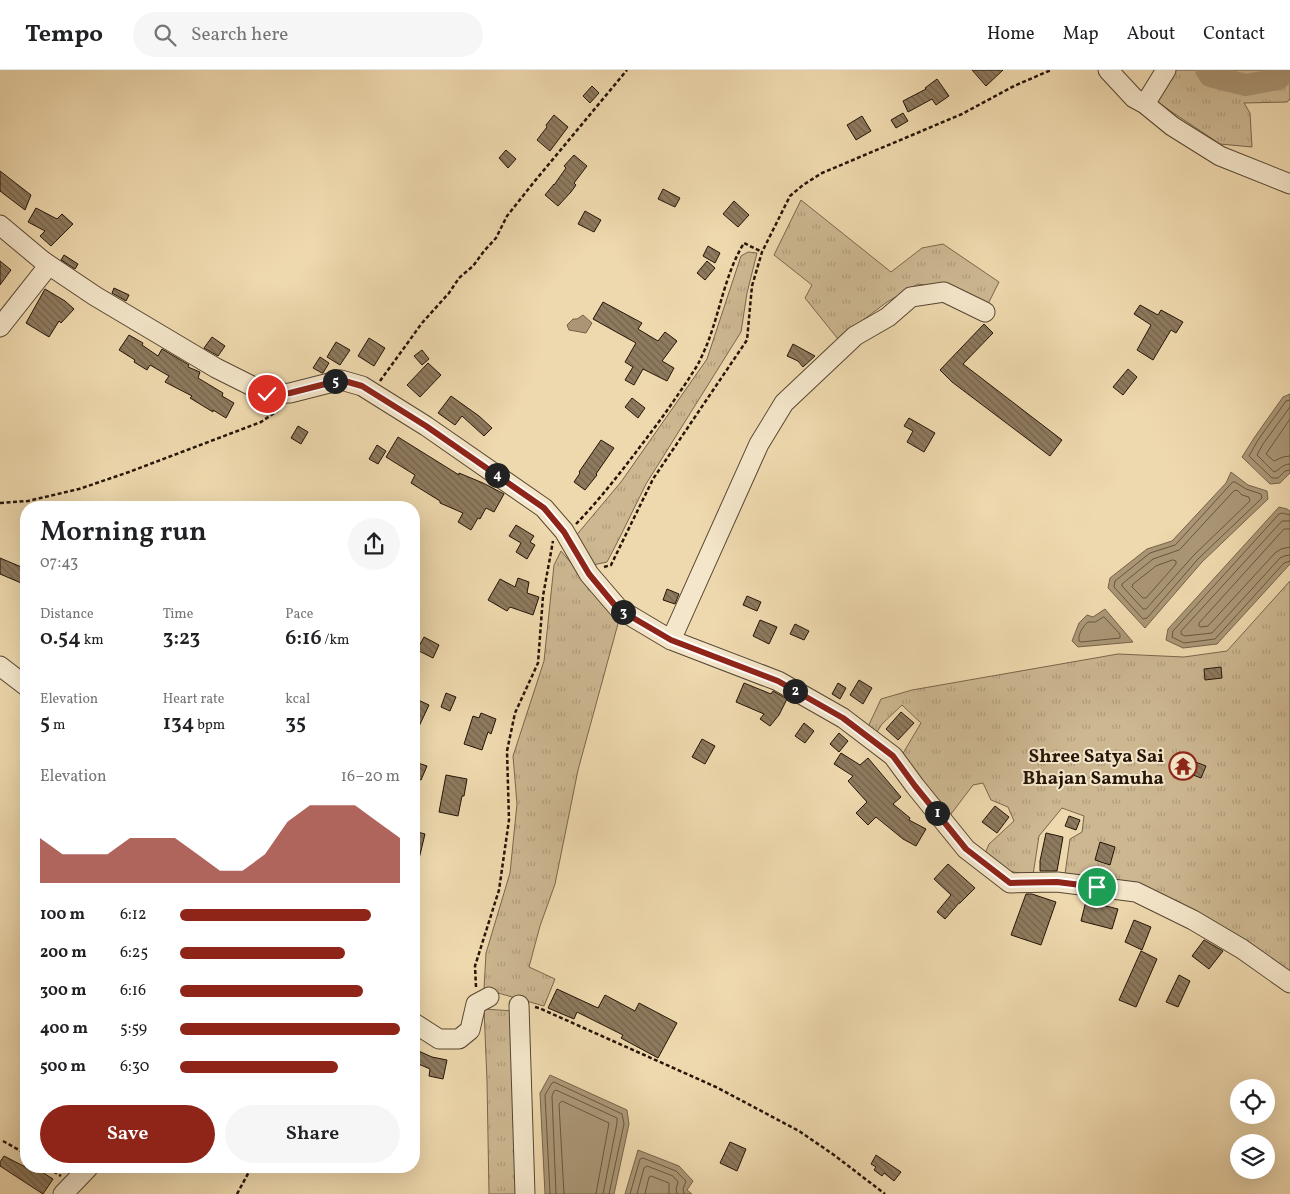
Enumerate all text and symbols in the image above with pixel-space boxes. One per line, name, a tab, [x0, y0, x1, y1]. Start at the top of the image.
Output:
search box	[133, 12, 483, 57]
text: Tempo	[25, 18, 103, 52]
icon: search	[151, 21, 179, 49]
text: Search here	[191, 22, 288, 48]
text: Home	[987, 22, 1035, 47]
text: Map	[1063, 22, 1099, 47]
text: About	[1127, 22, 1175, 47]
text: Contact	[1203, 22, 1265, 47]
pin: 5	[322, 368, 348, 394]
text: 5	[332, 372, 339, 391]
pin	[246, 373, 288, 415]
icon: check	[253, 380, 281, 408]
pin: 4	[484, 462, 510, 488]
text: 4	[493, 466, 502, 485]
text: Morning run	[40, 513, 207, 552]
button: share	[348, 518, 400, 570]
text: 07:43	[40, 552, 78, 574]
pin: 3	[610, 600, 636, 624]
text: 3	[620, 603, 627, 622]
text: Distance	[40, 605, 94, 624]
text: Time	[163, 605, 193, 624]
text: Pace	[285, 605, 313, 624]
text: 0.54	[40, 624, 81, 653]
text: 3:23	[163, 624, 200, 653]
text: 6:16	[285, 624, 322, 653]
text: km	[81, 631, 104, 650]
text: /km	[322, 631, 350, 650]
pin: 2	[782, 678, 808, 704]
text: 2	[792, 682, 799, 701]
text: Elevation	[40, 690, 98, 709]
text: Heart rate	[163, 690, 224, 709]
text: kcal	[285, 690, 310, 709]
text: 5	[40, 709, 50, 738]
text: 134	[163, 709, 194, 738]
text: 35	[285, 709, 306, 738]
text: m	[50, 716, 65, 735]
text: bpm	[194, 716, 225, 735]
place label: Shree Satya Sai Bhajan Samuha	[1023, 744, 1164, 792]
temple icon: Shree Satya Sai Bhajan Samuha	[1168, 751, 1198, 781]
text: Elevation	[40, 766, 107, 788]
text: 16–20 m	[341, 766, 400, 788]
pin: 1	[924, 800, 950, 826]
text: 1	[935, 804, 940, 823]
pin	[1076, 866, 1118, 908]
icon: arrive	[1083, 873, 1111, 901]
text: 100 m	[40, 904, 85, 926]
text: 6:12	[120, 904, 147, 926]
text: 200 m	[40, 942, 87, 964]
text: 6:25	[120, 942, 148, 964]
text: 300 m	[40, 980, 86, 1002]
text: 6:16	[120, 980, 146, 1002]
text: 400 m	[40, 1018, 88, 1040]
text: 5:59	[120, 1018, 147, 1040]
text: 500 m	[40, 1056, 86, 1078]
text: 6:30	[120, 1056, 149, 1078]
map controls	[1230, 1079, 1275, 1179]
button: locate	[1230, 1079, 1275, 1124]
button: Save	[40, 1105, 215, 1163]
button: Share	[225, 1105, 400, 1163]
button: layers	[1230, 1134, 1275, 1179]

